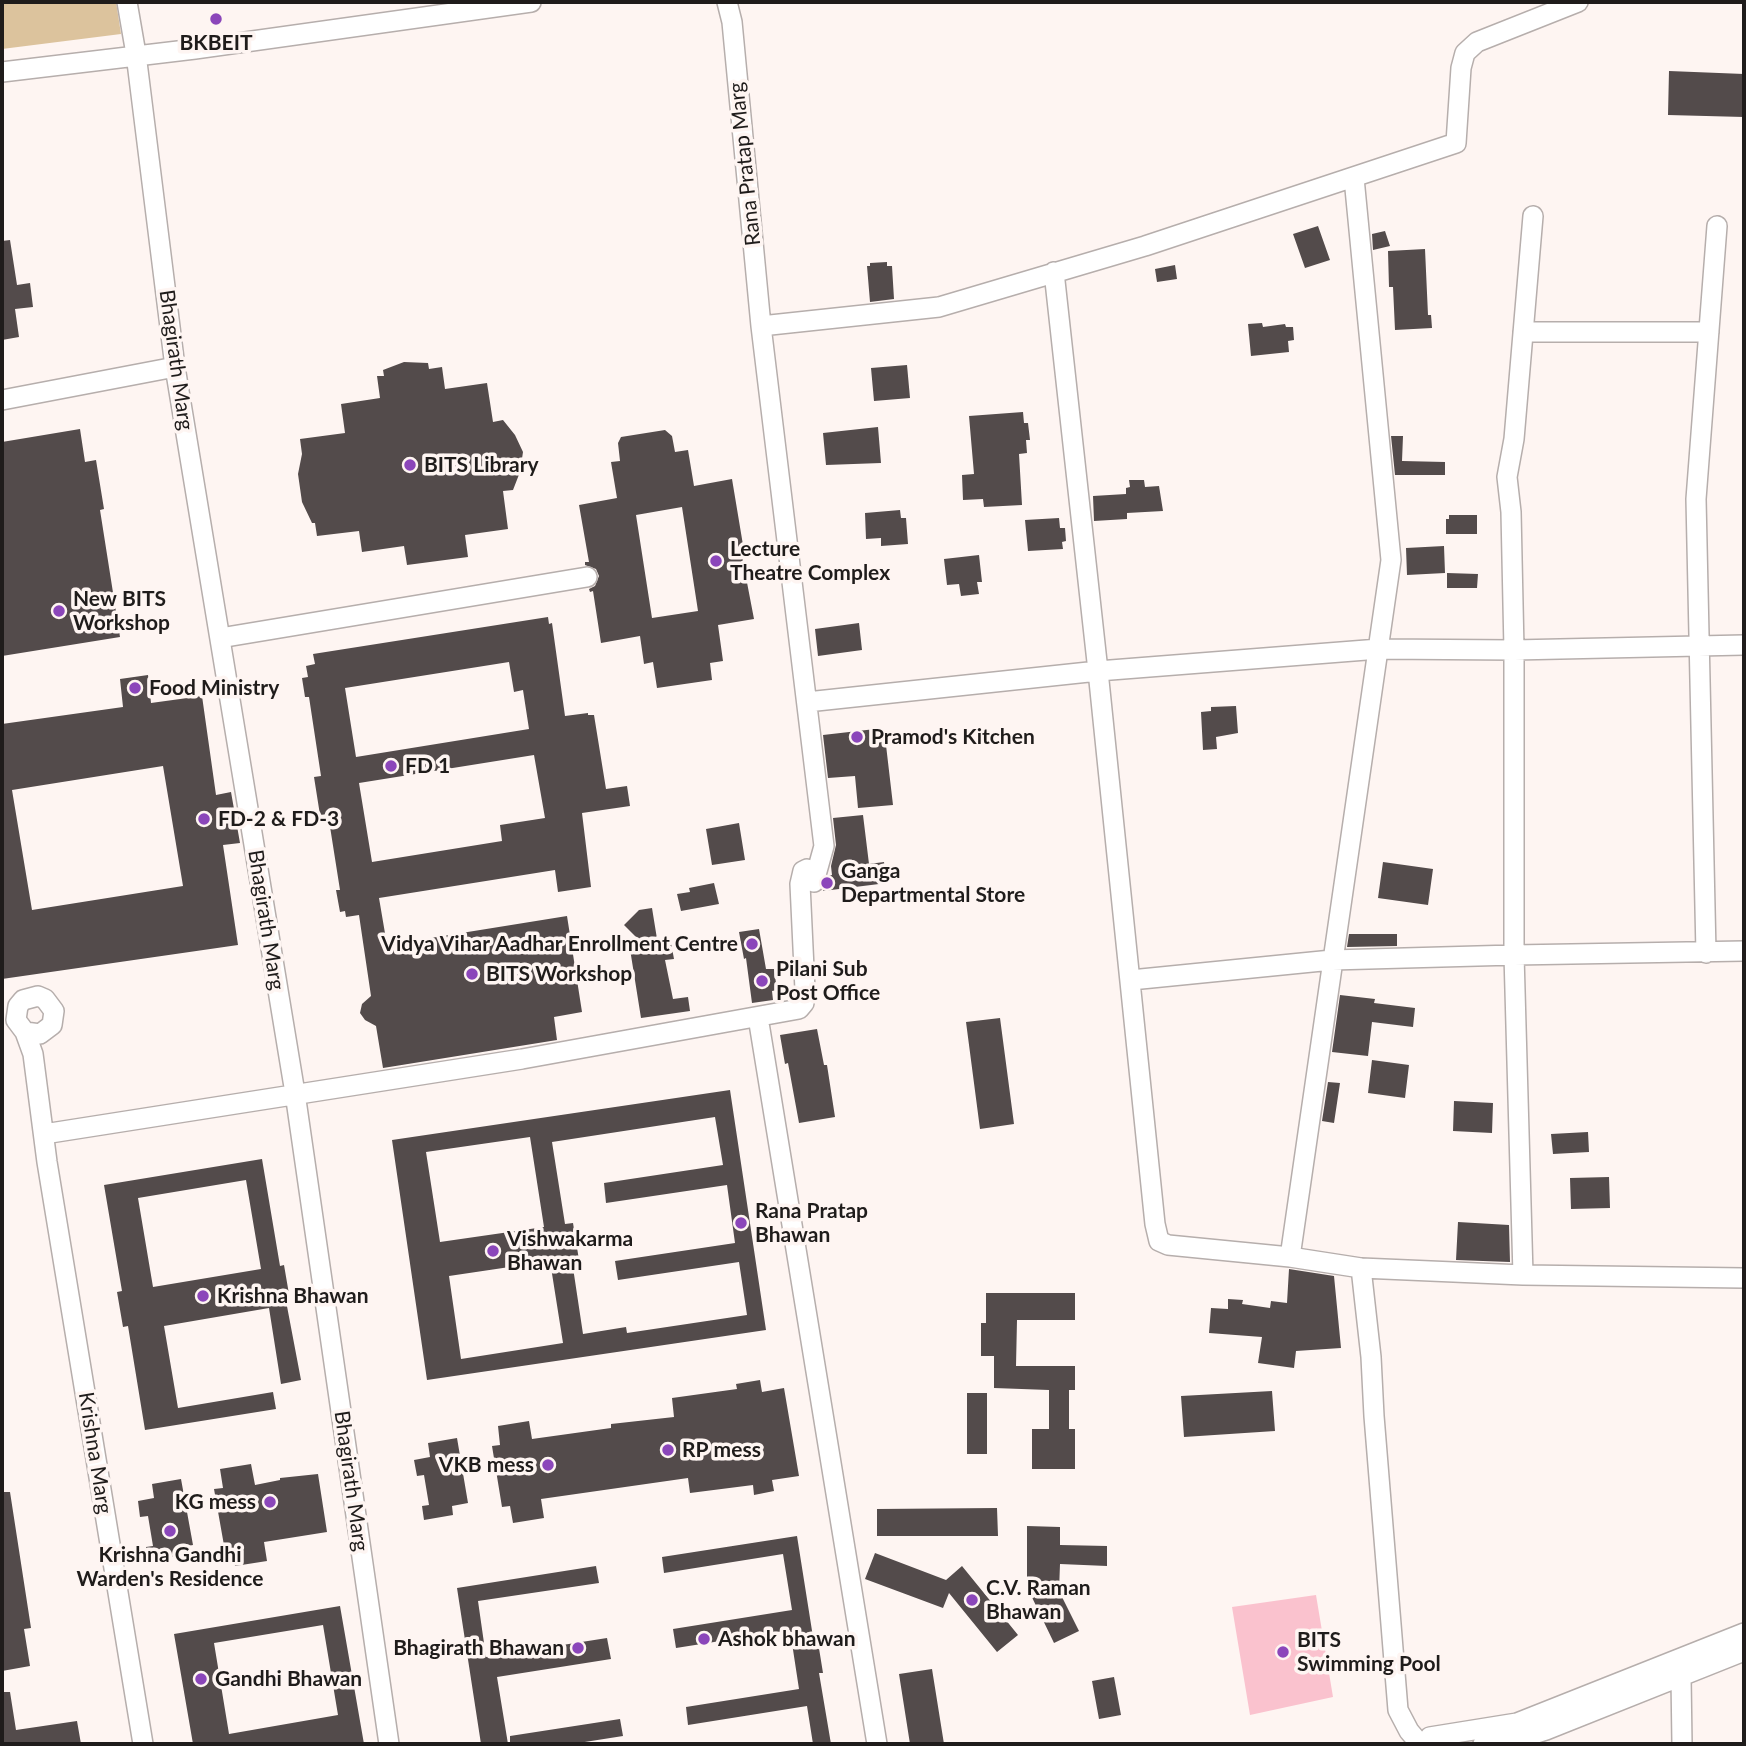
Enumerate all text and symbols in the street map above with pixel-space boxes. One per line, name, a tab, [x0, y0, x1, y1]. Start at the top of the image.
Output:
marker: BKBEIT	[208, 11, 224, 27]
place label: BKBEIT	[180, 30, 252, 56]
street label: Rana Pratap Marg	[724, 81, 766, 247]
street label: Bhagirath Marg	[154, 288, 198, 432]
place label: BITS Library	[424, 452, 539, 478]
marker: BITS Library	[402, 457, 418, 473]
place label: Lecture Theatre Complex	[730, 536, 890, 586]
marker: Lecture Theatre Complex	[708, 553, 724, 569]
place label: New BITS Workshop	[73, 586, 170, 636]
marker: New BITS Workshop	[51, 603, 67, 619]
place label: Food Ministry	[149, 675, 279, 701]
marker: Food Ministry	[127, 680, 143, 696]
place label: Pramod's Kitchen	[871, 724, 1035, 750]
marker: Pramod's Kitchen	[849, 729, 865, 745]
place label: FD 1	[405, 753, 450, 779]
marker: FD 1	[383, 758, 399, 774]
place label: FD-2 & FD-3	[218, 806, 339, 832]
marker: FD-2 & FD-3	[196, 811, 212, 827]
street label: Bhagirath Marg	[242, 848, 290, 992]
place label: Ganga Departmental Store	[841, 858, 1025, 908]
marker: Ganga Departmental Store	[819, 875, 835, 891]
place label: Vidya Vihar Aadhar Enrollment Centre	[381, 931, 738, 957]
marker: Vidya Vihar Aadhar Enrollment Centre	[744, 936, 760, 952]
place label: Pilani Sub Post Office	[776, 956, 880, 1006]
place label: BITS Workshop	[486, 961, 632, 987]
marker: BITS Workshop	[464, 966, 480, 982]
marker: Pilani Sub Post Office	[754, 973, 770, 989]
place label: Rana Pratap Bhawan	[755, 1198, 868, 1248]
marker: Rana Pratap Bhawan	[733, 1215, 749, 1231]
place label: Vishwakarma Bhawan	[507, 1226, 633, 1276]
marker: Vishwakarma Bhawan	[485, 1243, 501, 1259]
place label: Krishna Bhawan	[217, 1283, 369, 1309]
marker: Krishna Bhawan	[195, 1288, 211, 1304]
street label: Krishna Marg	[73, 1390, 117, 1516]
street label: Bhagirath Marg	[329, 1409, 373, 1553]
place label: RP mess	[682, 1437, 761, 1463]
marker: RP mess	[660, 1442, 676, 1458]
place label: VKB mess	[439, 1452, 534, 1478]
marker: VKB mess	[540, 1457, 556, 1473]
place label: KG mess	[175, 1489, 256, 1515]
marker: KG mess	[262, 1494, 278, 1510]
marker: Krishna Gandhi Warden's Residence	[162, 1523, 178, 1539]
place label: Krishna Gandhi Warden's Residence	[77, 1542, 263, 1592]
place label: C.V. Raman Bhawan	[986, 1575, 1091, 1625]
marker: C.V. Raman Bhawan	[964, 1592, 980, 1608]
place label: Ashok bhawan	[718, 1626, 856, 1652]
place label: BITS Swimming Pool	[1297, 1627, 1441, 1677]
marker: Ashok bhawan	[696, 1631, 712, 1647]
place label: Bhagirath Bhawan	[393, 1635, 564, 1661]
marker: Bhagirath Bhawan	[570, 1640, 586, 1656]
marker: BITS Swimming Pool	[1275, 1644, 1291, 1660]
place label: Gandhi Bhawan	[215, 1666, 362, 1692]
marker: Gandhi Bhawan	[193, 1671, 209, 1687]

